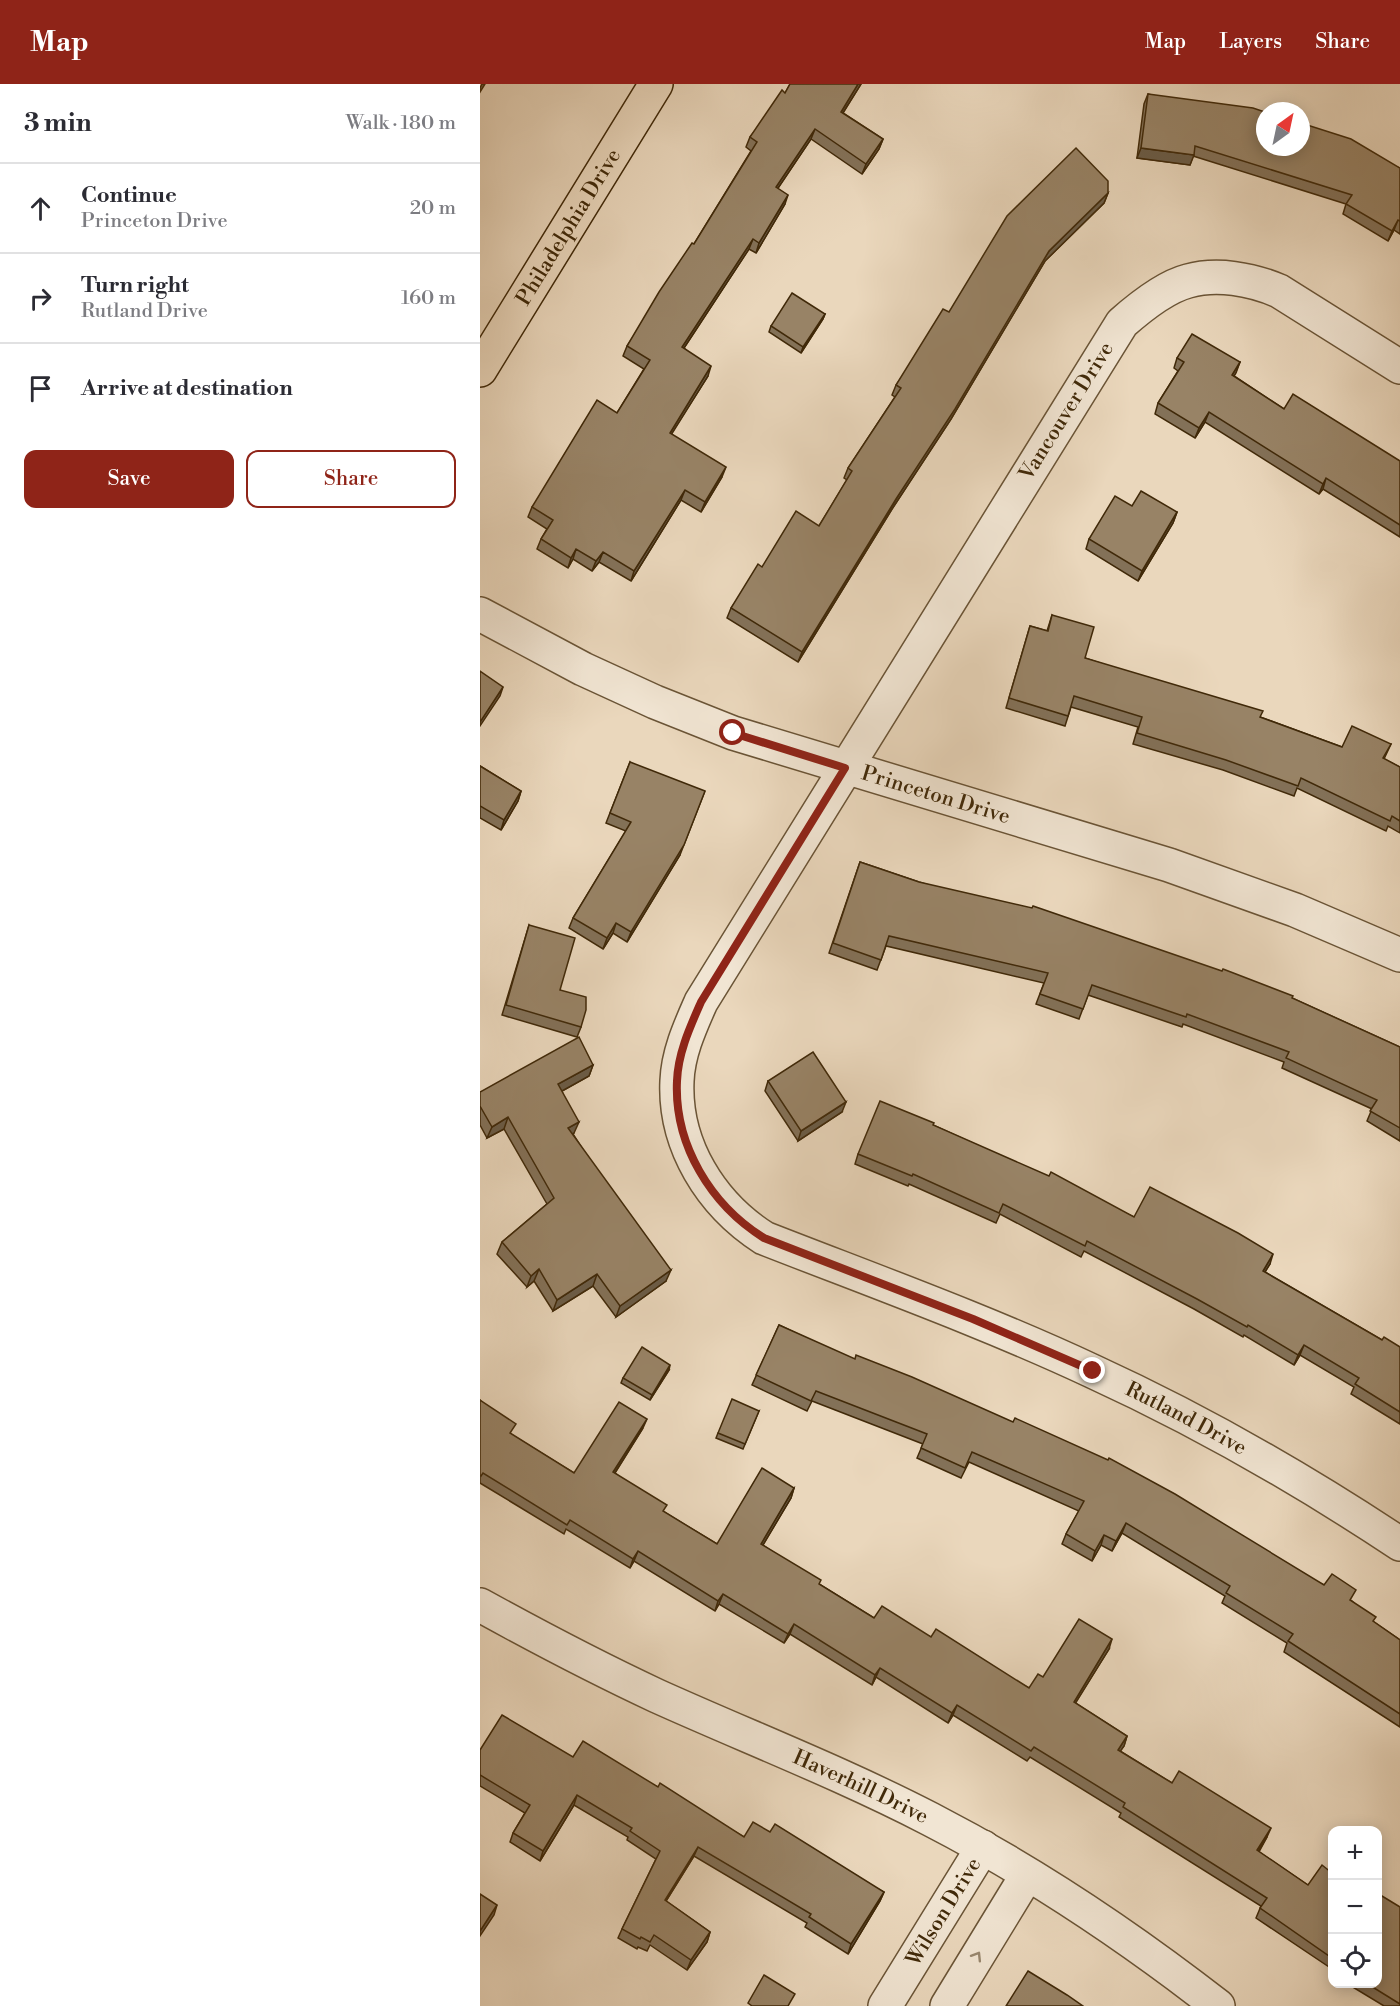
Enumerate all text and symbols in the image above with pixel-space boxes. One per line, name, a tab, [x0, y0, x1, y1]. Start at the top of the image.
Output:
text: Map	[30, 25, 89, 60]
text: Map	[1145, 29, 1186, 55]
text: Layers	[1219, 29, 1282, 55]
text: Share	[1315, 29, 1370, 55]
north arrow	[1256, 102, 1310, 156]
text: 3 min	[24, 107, 92, 139]
text: Walk · 180 m	[346, 111, 456, 136]
street label: Philadelphia Drive	[511, 144, 627, 311]
text: Continue	[81, 182, 177, 209]
icon: ahead	[24, 192, 57, 225]
text: 20 m	[410, 196, 456, 221]
text: Princeton Drive	[81, 209, 227, 234]
text: Turn right	[81, 272, 189, 299]
icon: right	[24, 282, 57, 315]
text: 160 m	[401, 286, 456, 311]
text: Rutland Drive	[81, 299, 208, 324]
street label: Vancouver Drive	[1013, 337, 1120, 486]
icon: arrive	[24, 372, 57, 405]
text: Arrive at destination	[81, 375, 293, 402]
button: Save	[24, 450, 234, 508]
button: Share	[246, 450, 456, 508]
route start	[719, 719, 745, 745]
street label: Princeton Drive	[858, 761, 1013, 830]
route end	[1079, 1357, 1105, 1383]
street label: Rutland Drive	[1121, 1377, 1251, 1461]
street label: Haverhill Drive	[789, 1745, 933, 1830]
map controls	[1328, 1826, 1382, 1988]
button: +	[1328, 1826, 1382, 1880]
street label: Wilson Drive	[900, 1853, 987, 1972]
button: −	[1328, 1880, 1382, 1934]
button: locate	[1328, 1934, 1382, 1988]
one-way arrow	[970, 1952, 982, 1962]

